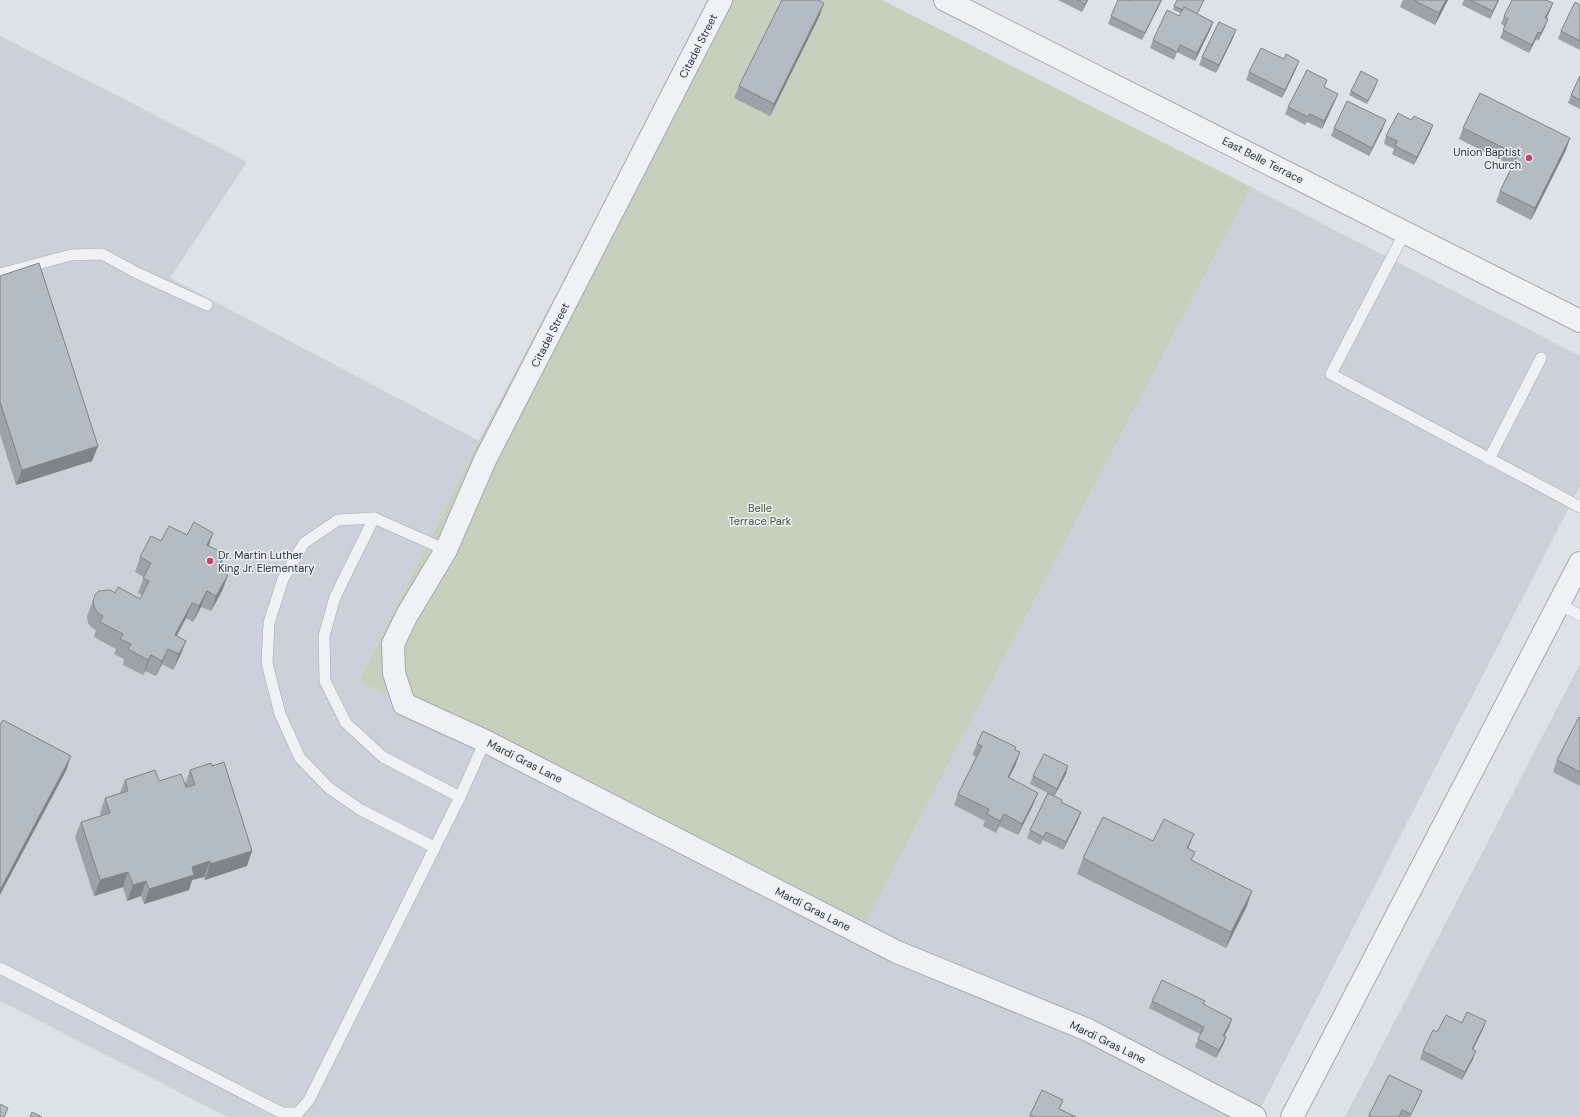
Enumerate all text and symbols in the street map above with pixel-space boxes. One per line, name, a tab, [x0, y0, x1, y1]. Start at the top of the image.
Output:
street label: Citadel Street	[676, 11, 720, 81]
street label: East Belle Terrace	[1220, 133, 1306, 187]
place label: Union Baptist Church	[1453, 145, 1521, 172]
marker: Union Baptist Church	[1524, 153, 1534, 163]
street label: Citadel Street	[528, 300, 572, 370]
park label: Belle Terrace Park	[729, 501, 792, 528]
place label: Dr. Martin Luther King Jr. Elementary	[218, 548, 314, 575]
marker: Dr. Martin Luther King Jr. Elementary	[205, 556, 215, 566]
street label: Mardi Gras Lane	[485, 736, 565, 786]
street label: Mardi Gras Lane	[773, 884, 853, 934]
street label: Mardi Gras Lane	[1068, 1018, 1148, 1066]

